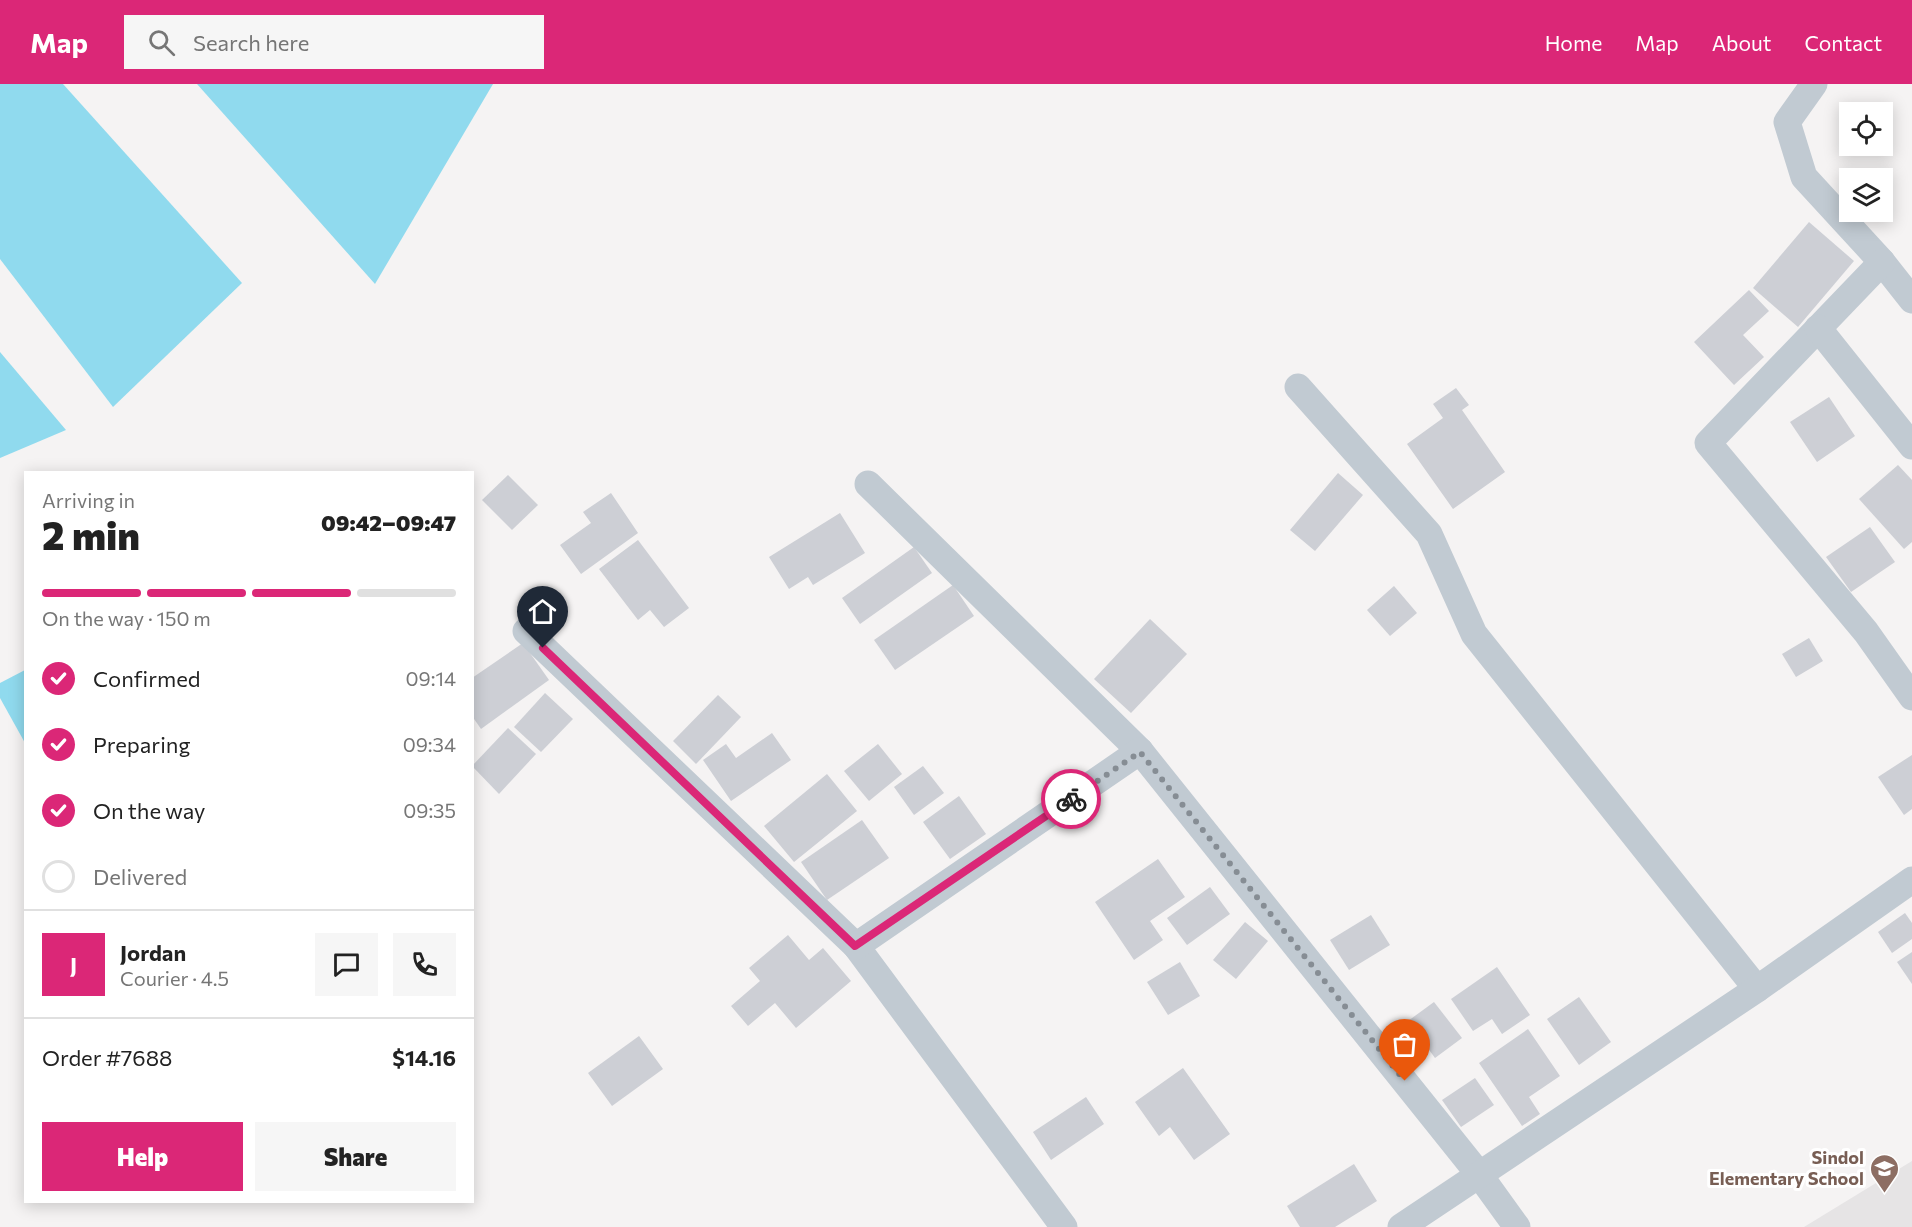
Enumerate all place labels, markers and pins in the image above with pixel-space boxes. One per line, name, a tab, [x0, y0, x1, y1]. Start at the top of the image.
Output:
pin	[517, 586, 568, 648]
pin	[1379, 1019, 1430, 1081]
place label: Sindol Elementary School	[1709, 1146, 1864, 1189]
school or university icon: Sindol Elementary School	[1869, 1152, 1901, 1194]

